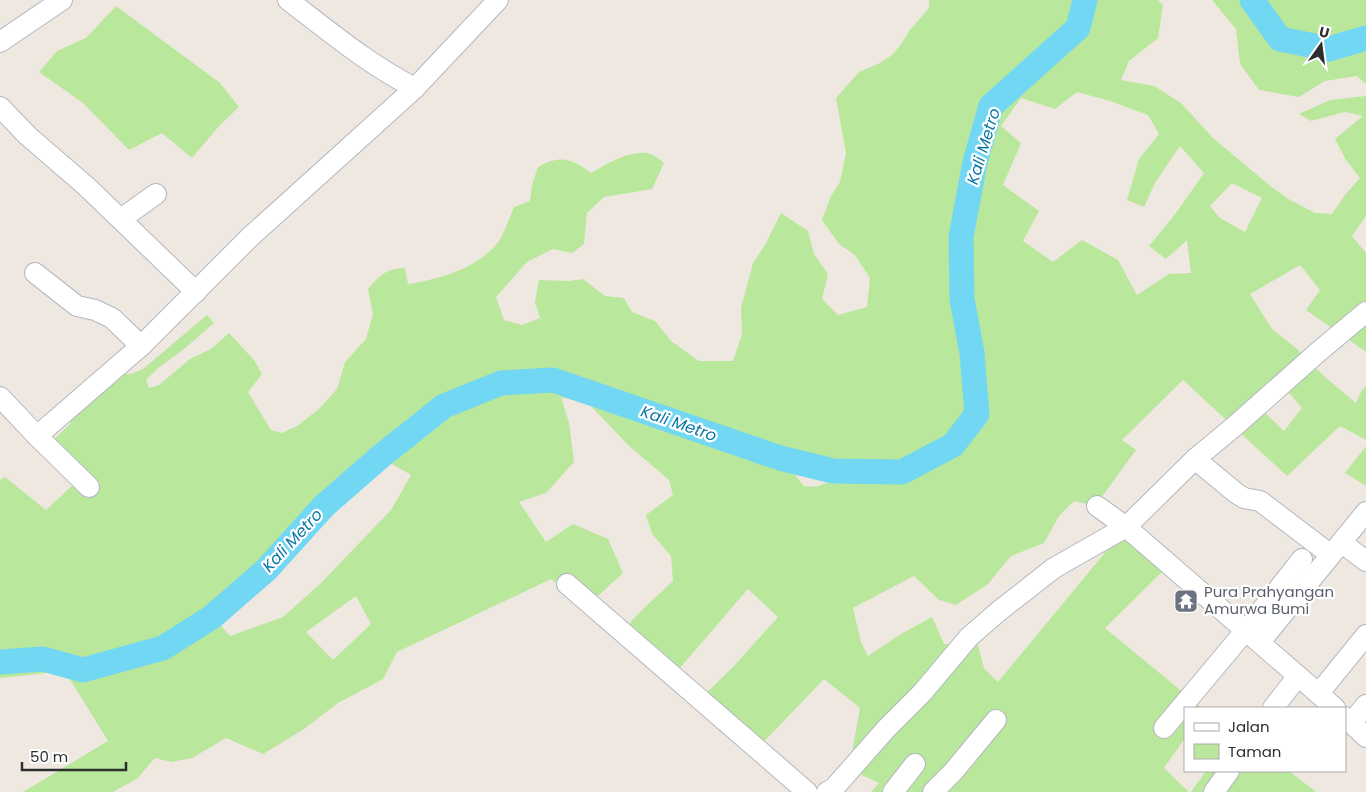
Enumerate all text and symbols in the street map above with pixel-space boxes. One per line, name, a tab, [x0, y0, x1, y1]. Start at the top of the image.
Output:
north arrow	[1296, 20, 1346, 70]
text: U	[1317, 21, 1331, 43]
water label: Kali Metro	[961, 105, 1006, 187]
water label: Kali Metro	[638, 400, 720, 447]
water label: Kali Metro	[257, 504, 328, 577]
place label: Pura Prahyangan Amurwa Bumi	[1204, 581, 1334, 619]
temple icon: Pura Prahyangan Amurwa Bumi	[1173, 588, 1199, 614]
legend	[1184, 707, 1346, 772]
text: Jalan	[1228, 716, 1270, 737]
scale bar	[22, 740, 126, 772]
text: Taman	[1228, 741, 1281, 762]
text: 50 m	[30, 746, 68, 767]

